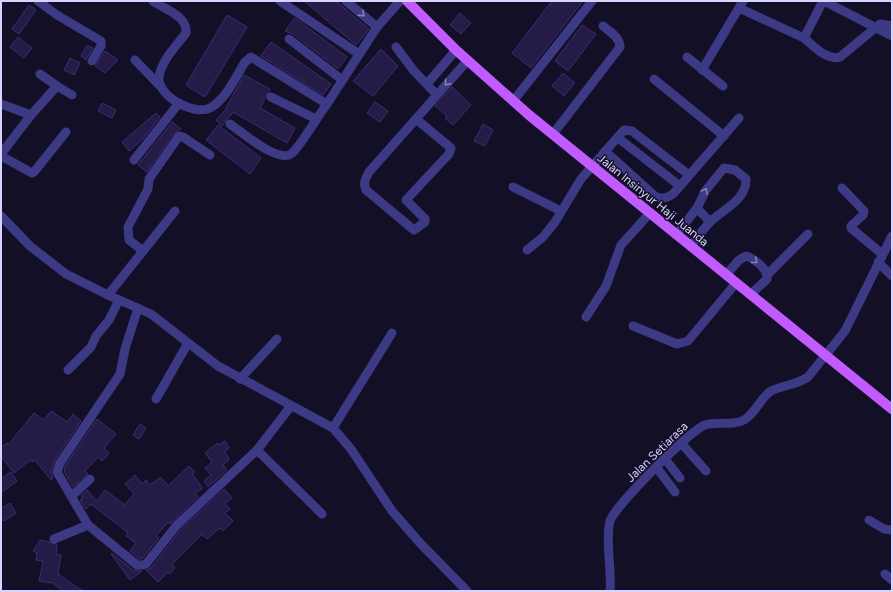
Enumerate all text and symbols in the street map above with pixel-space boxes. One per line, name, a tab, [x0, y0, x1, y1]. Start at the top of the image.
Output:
one-way arrow	[357, 9, 364, 16]
one-way arrow	[445, 78, 452, 86]
street label: Jalan Insinyur Haji Juanda	[595, 151, 711, 249]
one-way arrow	[701, 188, 708, 195]
one-way arrow	[751, 257, 758, 264]
street label: Jalan Setiarasa	[623, 419, 691, 485]

